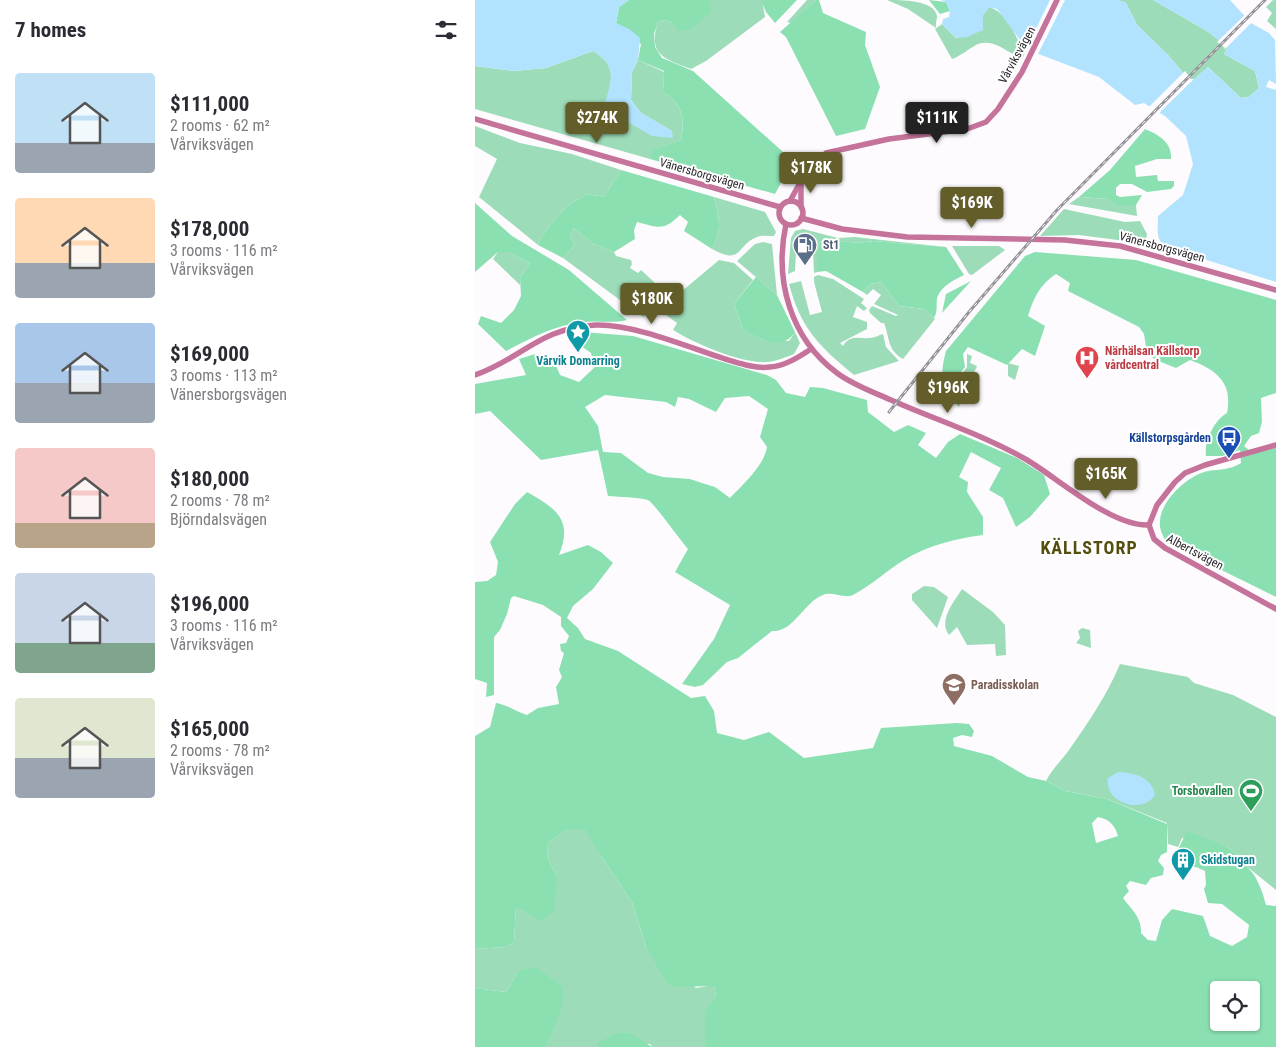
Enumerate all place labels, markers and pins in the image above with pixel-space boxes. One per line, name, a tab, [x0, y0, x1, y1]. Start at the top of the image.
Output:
pin: $274K	[562, 102, 632, 144]
pin: $111K	[902, 102, 972, 144]
pin: $178K	[776, 152, 846, 194]
pin: $169K	[937, 186, 1007, 229]
fuel station icon: St1	[792, 232, 818, 266]
place label: St1	[823, 238, 839, 252]
pin: $180K	[617, 282, 687, 325]
place icon: Vårvik Domarring	[565, 319, 591, 353]
place label: Närhälsan Källstorp vårdcentral	[1105, 344, 1200, 372]
hospital icon: Närhälsan Källstorp vårdcentral	[1074, 345, 1100, 379]
place label: Vårvik Domarring	[536, 354, 620, 368]
pin: $196K	[913, 372, 983, 414]
bus stop icon: Källstorpsgården	[1216, 425, 1242, 459]
place label: Källstorpsgården	[1129, 431, 1211, 445]
pin: $165K	[1071, 458, 1141, 500]
school or university icon: Paradisskolan	[941, 672, 967, 706]
place label: Paradisskolan	[971, 678, 1039, 692]
sports icon: Torsbovallen	[1238, 778, 1264, 812]
place label: Torsbovallen	[1172, 784, 1233, 798]
building icon: Skidstugan	[1170, 847, 1196, 881]
place label: Skidstugan	[1201, 853, 1255, 867]

